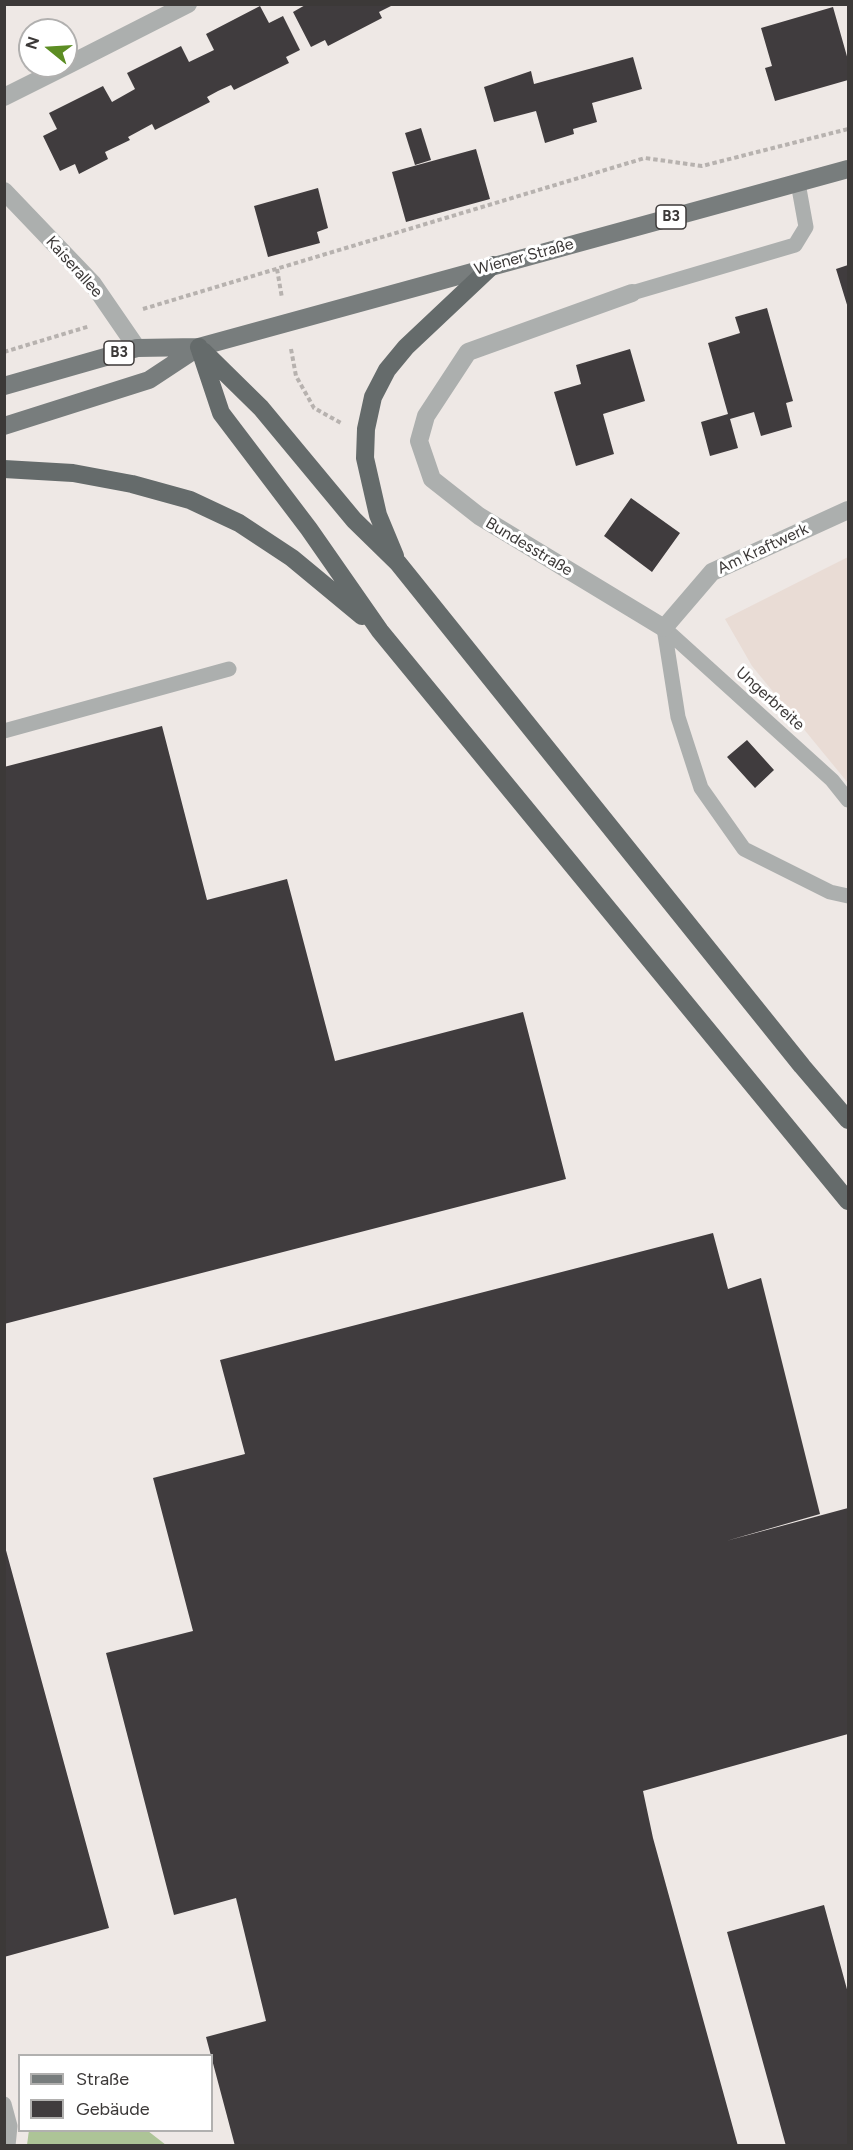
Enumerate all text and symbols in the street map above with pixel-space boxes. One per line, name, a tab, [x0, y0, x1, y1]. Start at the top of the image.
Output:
north arrow	[18, 18, 78, 78]
text: N	[21, 34, 43, 52]
road number: B3	[656, 205, 686, 229]
street label: Kaiserallee	[42, 232, 106, 302]
street label: Wiener Straße	[472, 235, 576, 279]
road number: B3	[104, 341, 134, 365]
street label: Bundesstraße	[482, 514, 576, 580]
street label: Am Kraftwerk	[715, 520, 811, 578]
street label: Ungerbreite	[732, 663, 808, 735]
legend	[18, 2054, 213, 2132]
text: Straße	[76, 2068, 129, 2090]
text: Gebäude	[76, 2098, 150, 2120]

